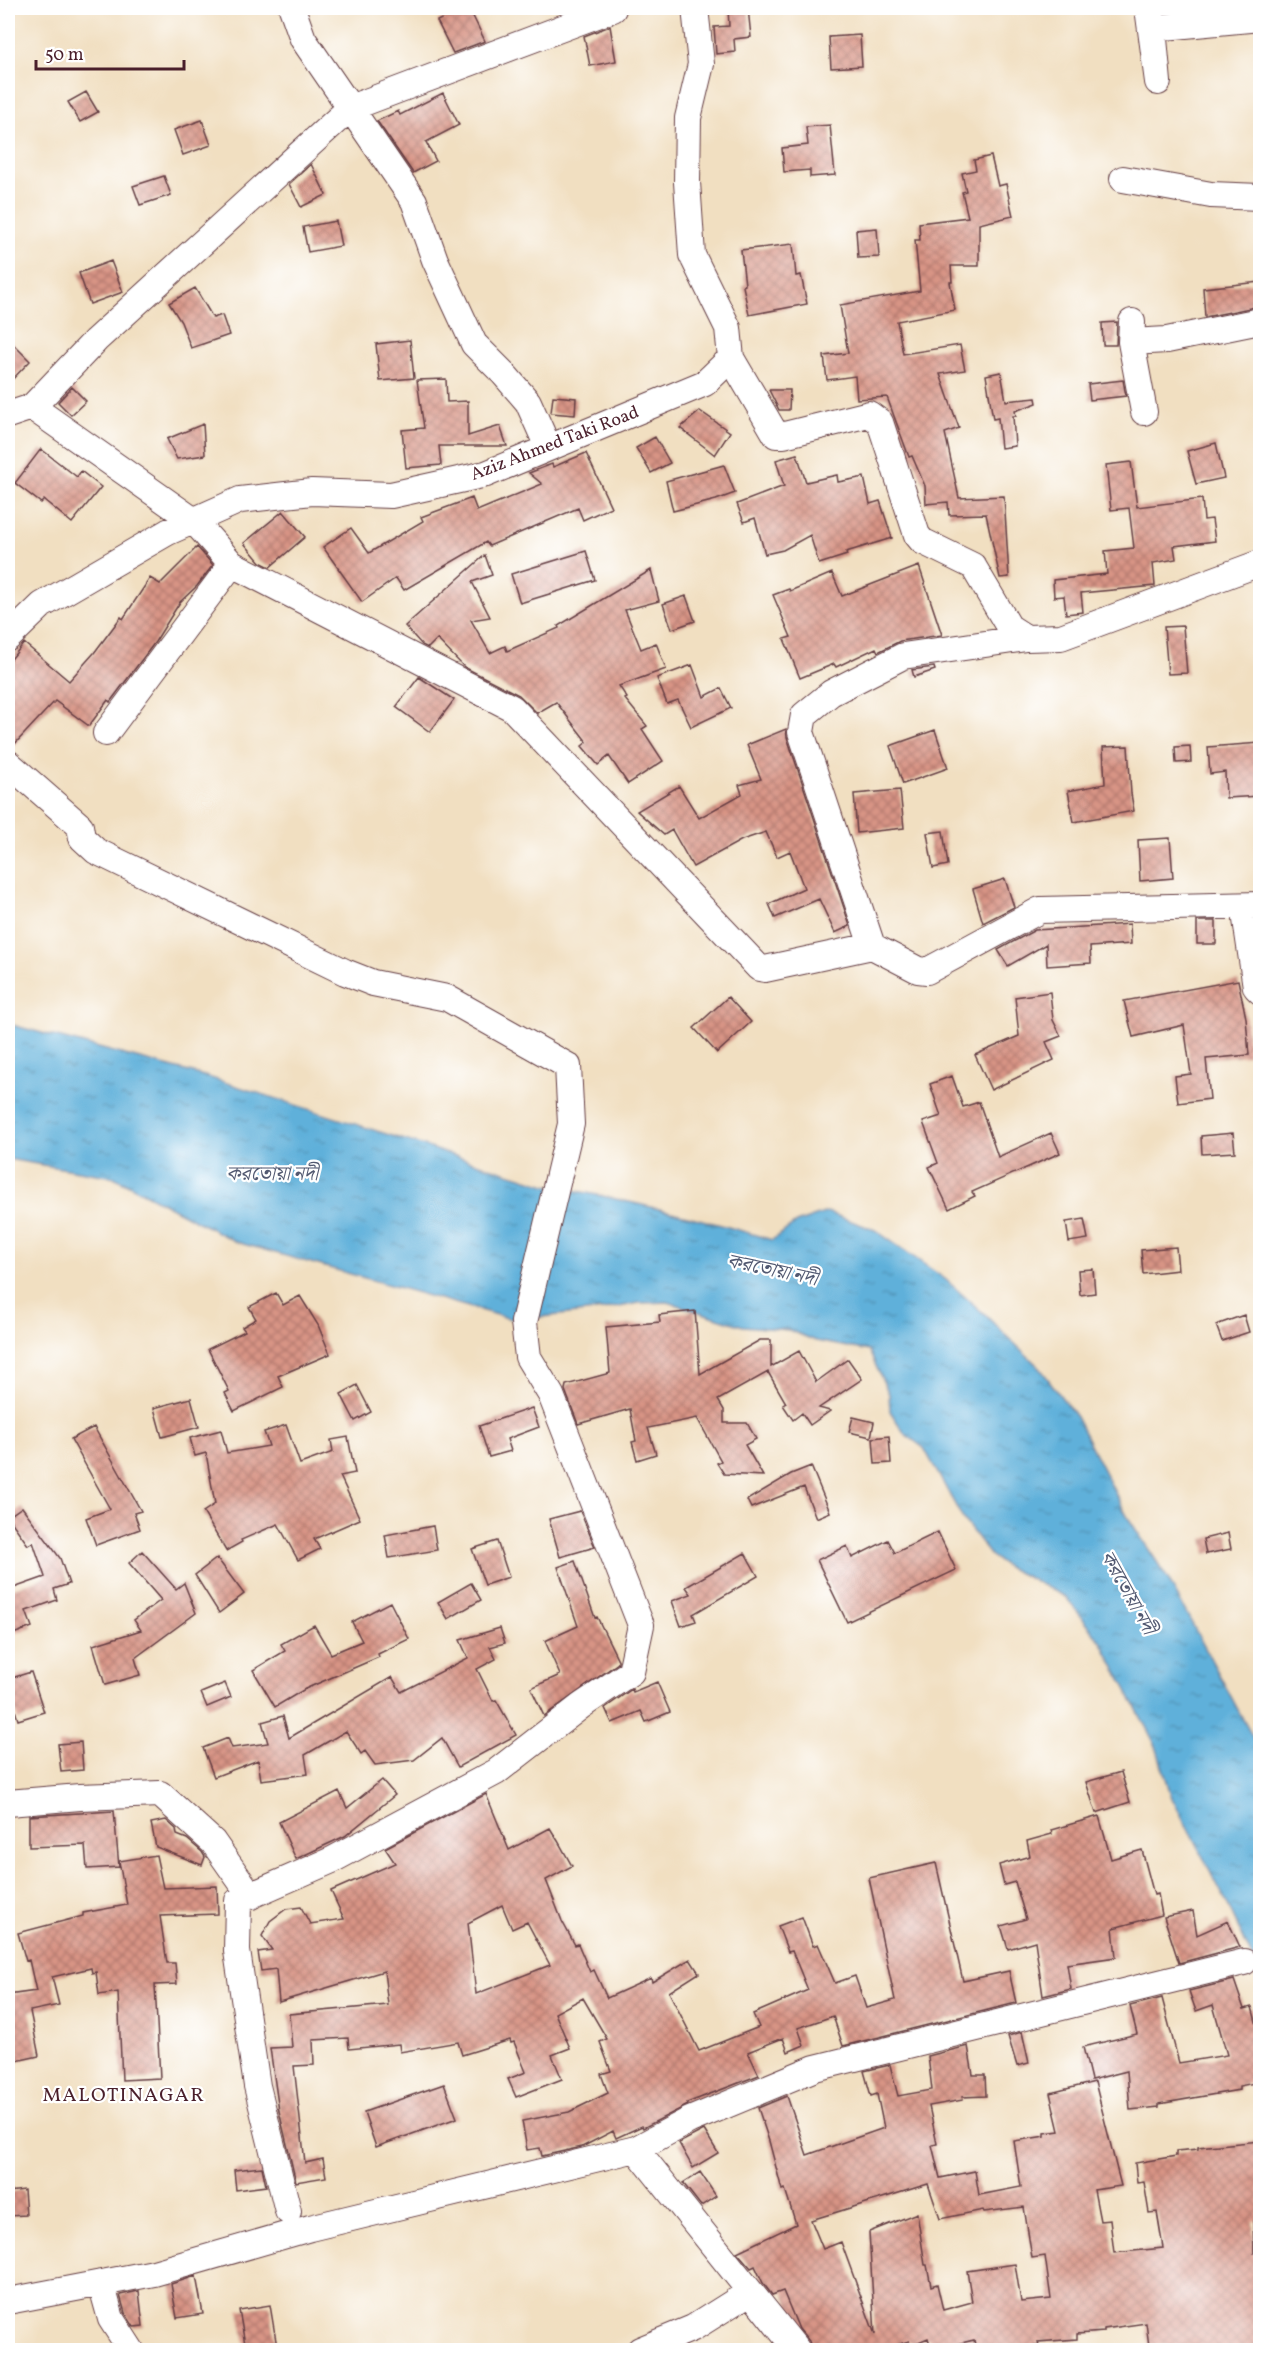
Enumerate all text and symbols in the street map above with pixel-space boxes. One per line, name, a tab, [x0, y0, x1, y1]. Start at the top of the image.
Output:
scale bar	[36, 33, 184, 71]
text: 50 m	[45, 43, 84, 68]
street label: Aziz Ahmed Taki Road	[467, 400, 643, 488]
water label: করতোয়া নদী	[226, 1161, 320, 1189]
water label: করতোয়া নদী	[724, 1248, 822, 1295]
water label: করতোয়া নদী	[1093, 1546, 1162, 1642]
district label: MALOTINAGAR	[43, 2082, 206, 2110]

